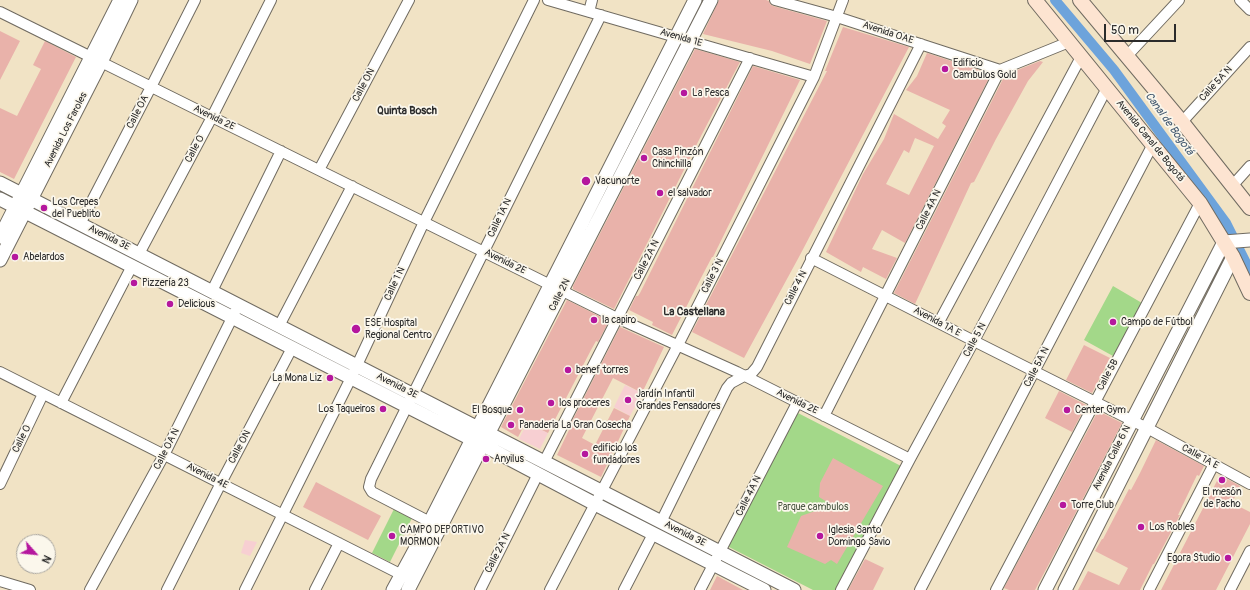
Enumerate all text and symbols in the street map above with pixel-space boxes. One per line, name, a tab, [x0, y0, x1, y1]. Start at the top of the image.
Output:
scale bar	[1106, 16, 1178, 42]
street label: Avenida 0AE	[861, 19, 915, 47]
text: 50 m	[1111, 23, 1139, 38]
street label: Avenida 1E	[658, 26, 704, 50]
place label: Edificio Cambulos Gold	[953, 57, 1016, 80]
marker: Edificio Cambulos Gold	[940, 64, 950, 74]
street label: Calle 5A N	[1197, 64, 1235, 104]
street label: Calle 0N	[350, 66, 378, 104]
place label: La Pesca	[692, 87, 729, 99]
marker: La Pesca	[679, 88, 689, 98]
water label: Canal de Bogotá	[1142, 90, 1196, 158]
street label: Avenida Los Faroles	[42, 91, 90, 169]
street label: Calle 0A	[124, 93, 152, 131]
street label: Avenida Canal de Bogotá	[1113, 98, 1187, 184]
street label: Avenida 2E	[191, 103, 237, 133]
district label: Quinta Bosch	[377, 104, 437, 118]
street label: Calle 0	[183, 133, 207, 165]
place label: Casa Pinzón Chinchilla	[652, 146, 703, 170]
marker: Casa Pinzón Chinchilla	[639, 153, 649, 163]
marker: Vacunorte	[580, 175, 592, 187]
place label: Vacunorte	[595, 175, 640, 187]
place label: el salvador	[668, 187, 712, 199]
marker: el salvador	[655, 188, 665, 198]
street label: Calle 4A N	[914, 188, 944, 232]
place label: Los Crepes del Pueblito	[52, 196, 100, 220]
street label: Calle 1A N	[485, 196, 515, 240]
marker: Los Crepes del Pueblito	[39, 203, 49, 213]
street label: Avenida 3E	[86, 222, 132, 254]
street label: Calle 2A N	[632, 238, 662, 282]
street label: Avenida 2E	[482, 247, 528, 277]
place label: Abelardos	[23, 251, 64, 263]
marker: Abelardos	[10, 252, 20, 262]
street label: Calle 3 N	[699, 257, 727, 295]
street label: Calle 1 N	[382, 265, 408, 303]
street label: Calle 4 N	[782, 269, 810, 307]
place label: Pizzería 23	[142, 277, 189, 289]
street label: Calle 2N	[547, 277, 573, 313]
marker: Pizzería 23	[129, 278, 139, 288]
place label: Delicious	[178, 298, 215, 310]
marker: Delicious	[165, 299, 175, 309]
street label: Avenida 1A E	[911, 304, 963, 340]
district label: La Castellana	[663, 305, 725, 319]
place label: la capiro	[602, 314, 636, 326]
marker: la capiro	[589, 315, 599, 325]
place label: Campo de Fútbol	[1121, 316, 1193, 328]
place label: ESE Hospital Regional Centro	[365, 317, 432, 340]
marker: Campo de Fútbol	[1108, 317, 1118, 327]
street label: Calle 5 N	[961, 321, 989, 359]
marker: ESE Hospital Regional Centro	[350, 323, 362, 335]
street label: Calle 5A N	[1022, 345, 1052, 389]
street label: Calle 5B	[1095, 357, 1121, 393]
place label: benef torres	[576, 364, 628, 376]
marker: benef torres	[563, 365, 573, 375]
street label: Avenida 3E	[374, 370, 420, 402]
place label: La Mona Liz	[272, 372, 322, 384]
marker: La Mona Liz	[325, 373, 335, 383]
street label: Avenida 2E	[774, 387, 820, 417]
place label: Jardín Infantil Grandes Pensadores	[636, 388, 720, 412]
marker: Jardín Infantil Grandes Pensadores	[623, 395, 633, 405]
place label: los proceres	[559, 397, 610, 409]
marker: los proceres	[546, 398, 556, 408]
place label: Los Taqueiros	[318, 403, 375, 415]
marker: Los Taqueiros	[378, 404, 388, 414]
place label: El Bosque	[472, 404, 512, 416]
place label: Center Gym	[1075, 404, 1126, 416]
marker: El Bosque	[515, 405, 525, 415]
marker: Center Gym	[1062, 405, 1072, 415]
place label: Panaderia La Gran Cosecha	[519, 419, 631, 431]
marker: Panaderia La Gran Cosecha	[506, 420, 516, 430]
street label: Calle 0	[10, 423, 34, 455]
street label: Avenida Calle 6 N	[1090, 423, 1134, 493]
street label: Calle 0A N	[151, 426, 183, 472]
street label: Calle 0N	[226, 428, 254, 466]
place label: edificio los fundadores	[593, 442, 640, 466]
street label: Calle 1A E	[1179, 442, 1221, 472]
marker: edificio los fundadores	[580, 449, 590, 459]
place label: Anyilus	[494, 453, 524, 465]
marker: Anyilus	[481, 454, 491, 464]
street label: Avenida 4E	[184, 460, 230, 492]
street label: Calle 4A N	[734, 474, 764, 518]
marker: El mesón de Pacho	[1217, 475, 1227, 485]
place label: El mesón de Pacho	[1202, 486, 1242, 510]
place label: Torre Club	[1071, 499, 1114, 511]
marker: Torre Club	[1058, 500, 1068, 510]
park label: Parque cambulos	[778, 501, 848, 513]
street label: Avenida 3E	[662, 518, 708, 550]
place label: Los Robles	[1149, 521, 1194, 533]
marker: Los Robles	[1136, 522, 1146, 532]
place label: CAMPO DEPORTIVO MORMON	[400, 524, 484, 548]
place label: Iglesia Santo Domingo Savio	[828, 524, 890, 548]
marker: CAMPO DEPORTIVO MORMON	[387, 531, 397, 541]
street label: Calle 2A N	[483, 531, 513, 575]
marker: Iglesia Santo Domingo Savio	[815, 531, 825, 541]
north arrow	[16, 534, 56, 574]
place label: Egora Studio	[1167, 552, 1220, 564]
text: N	[39, 553, 54, 565]
marker: Egora Studio	[1223, 553, 1233, 563]

